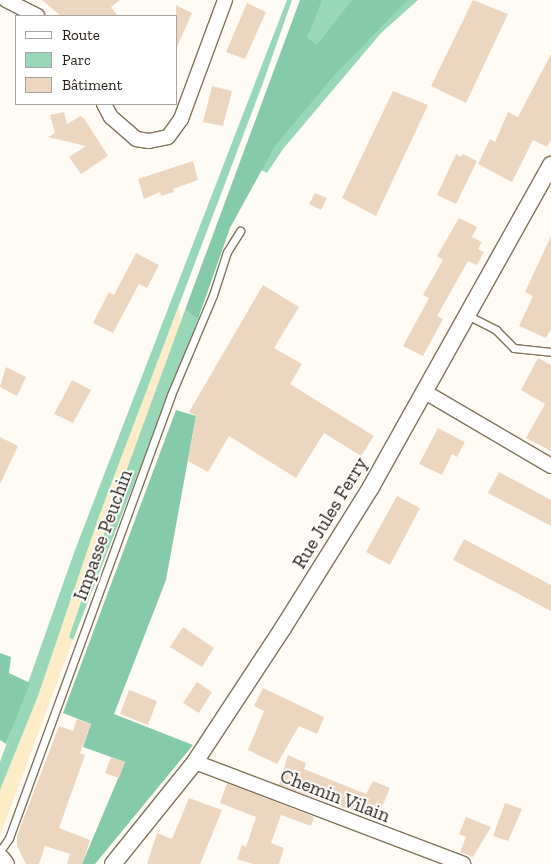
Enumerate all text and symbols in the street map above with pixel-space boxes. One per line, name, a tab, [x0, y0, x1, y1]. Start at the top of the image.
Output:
legend	[15, 15, 178, 105]
text: Route	[62, 26, 100, 44]
text: Parc	[62, 51, 91, 69]
text: Bâtiment	[62, 76, 122, 94]
street label: Rue Jules Ferry	[288, 453, 372, 573]
street label: Impasse Peuchin	[69, 466, 137, 604]
street label: Chemin Vilain	[277, 764, 393, 828]

